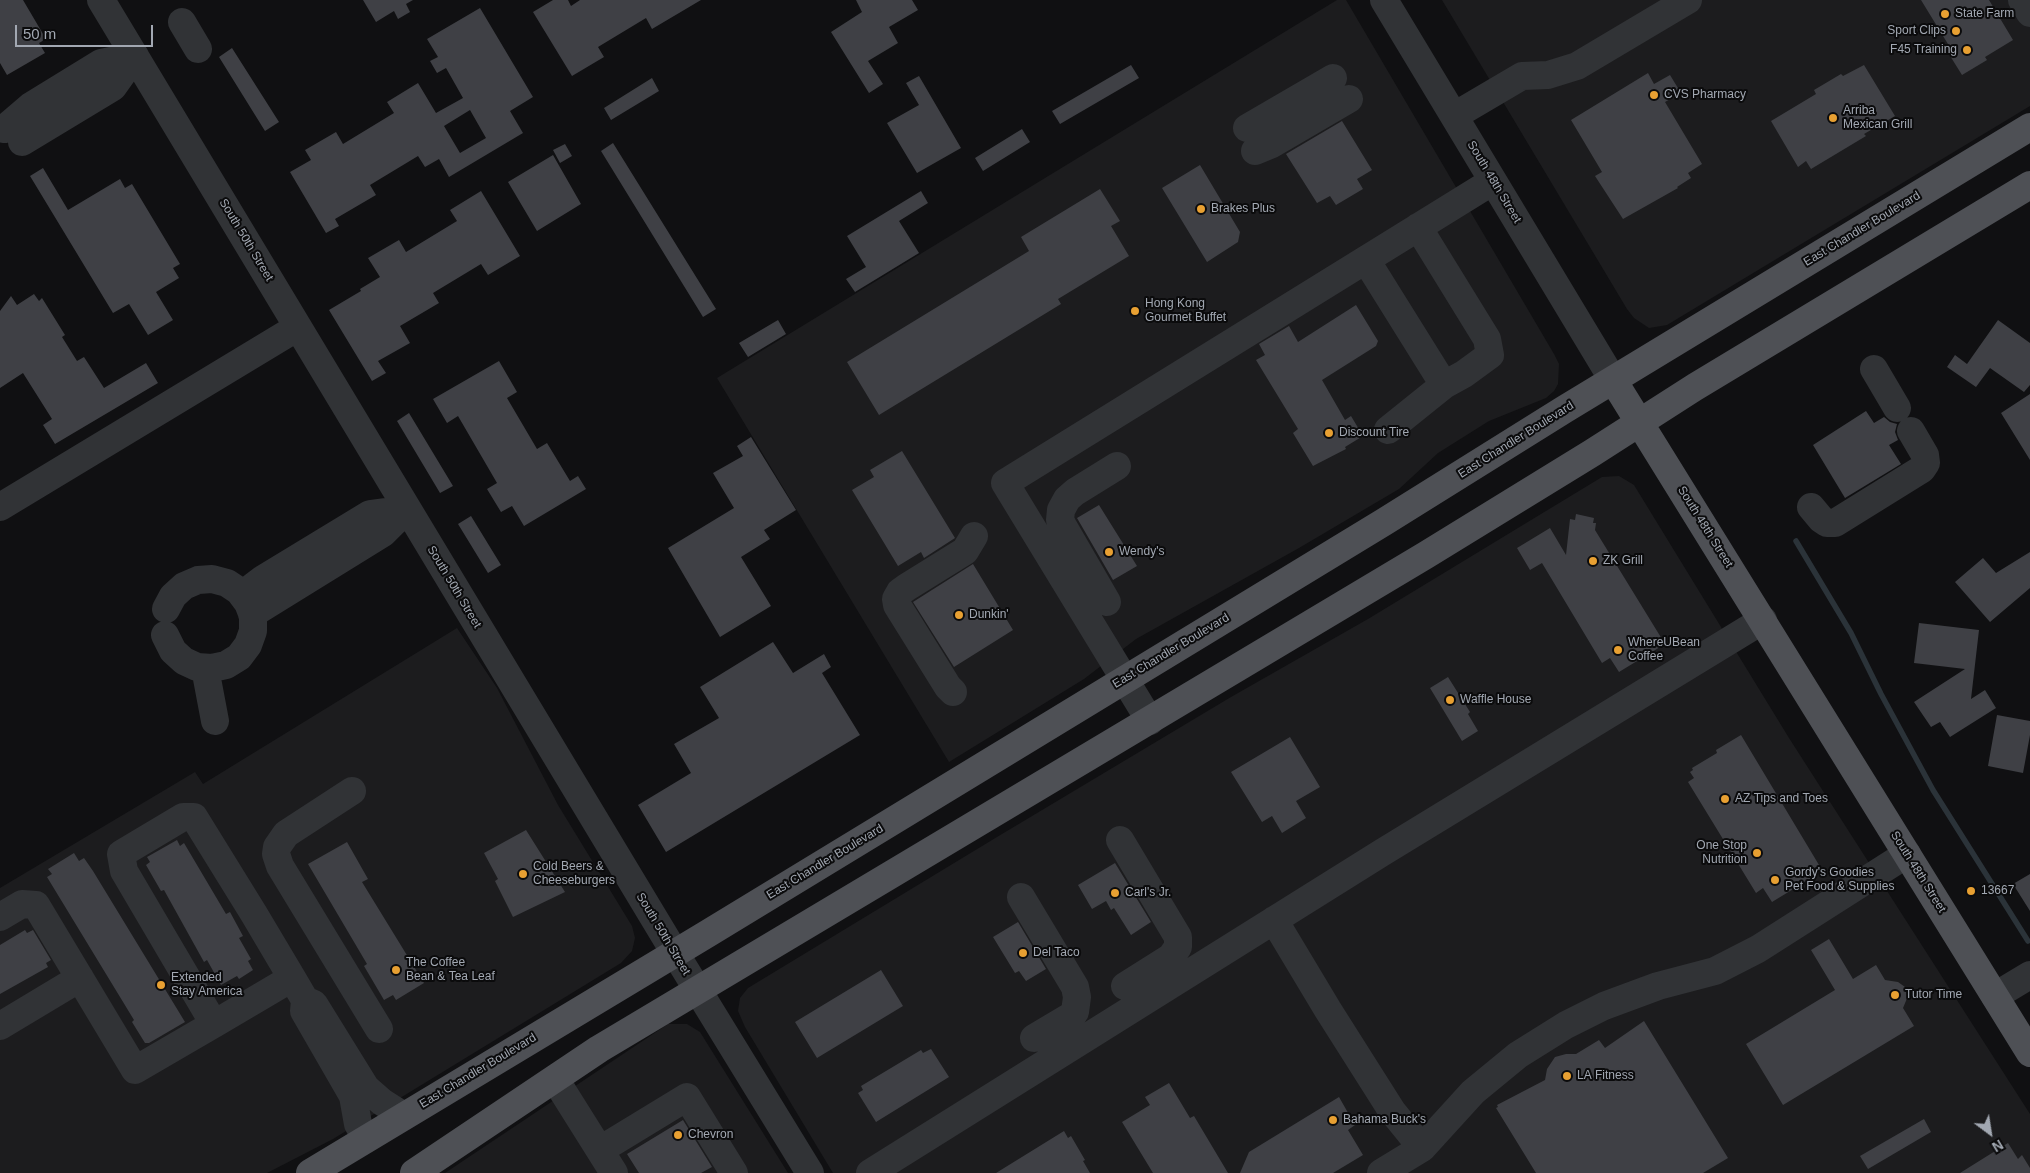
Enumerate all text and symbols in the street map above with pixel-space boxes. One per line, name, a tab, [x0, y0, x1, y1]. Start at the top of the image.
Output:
place label: State Farm	[1955, 7, 2014, 21]
marker: State Farm	[1939, 8, 1951, 20]
scale bar	[18, 15, 155, 47]
place label: Sport Clips	[1887, 24, 1946, 38]
text: 50 m	[23, 25, 56, 42]
marker: Sport Clips	[1950, 25, 1962, 37]
place label: F45 Training	[1890, 43, 1957, 57]
marker: F45 Training	[1961, 44, 1973, 56]
place label: CVS Pharmacy	[1664, 88, 1746, 102]
marker: CVS Pharmacy	[1648, 89, 1660, 101]
place label: Arriba Mexican Grill	[1843, 104, 1912, 132]
marker: Arriba Mexican Grill	[1827, 112, 1839, 124]
street label: South 48th Street	[1464, 138, 1524, 226]
street label: East Chandler Boulevard	[1801, 188, 1923, 270]
street label: South 50th Street	[216, 196, 276, 284]
place label: Brakes Plus	[1211, 202, 1275, 216]
marker: Brakes Plus	[1195, 203, 1207, 215]
place label: Hong Kong Gourmet Buffet	[1145, 297, 1226, 325]
marker: Hong Kong Gourmet Buffet	[1129, 305, 1141, 317]
street label: East Chandler Boulevard	[1456, 399, 1576, 481]
place label: Discount Tire	[1339, 426, 1409, 440]
marker: Discount Tire	[1323, 427, 1335, 439]
street label: South 48th Street	[1674, 484, 1736, 570]
street label: South 50th Street	[424, 543, 484, 631]
place label: Wendy's	[1119, 545, 1164, 559]
marker: Wendy's	[1103, 546, 1115, 558]
place label: ZK Grill	[1603, 554, 1643, 568]
marker: ZK Grill	[1587, 555, 1599, 567]
place label: Dunkin'	[969, 608, 1009, 622]
marker: Dunkin'	[953, 609, 965, 621]
street label: East Chandler Boulevard	[1110, 610, 1232, 692]
place label: WhereUBean Coffee	[1628, 636, 1700, 664]
marker: WhereUBean Coffee	[1612, 644, 1624, 656]
place label: Waffle House	[1460, 693, 1531, 707]
marker: Waffle House	[1444, 694, 1456, 706]
place label: AZ Tips and Toes	[1735, 792, 1828, 806]
marker: AZ Tips and Toes	[1719, 793, 1731, 805]
street label: East Chandler Boulevard	[764, 821, 886, 903]
street label: South 48th Street	[1887, 829, 1949, 915]
place label: One Stop Nutrition	[1696, 839, 1747, 867]
marker: One Stop Nutrition	[1751, 847, 1763, 859]
place label: Cold Beers & Cheeseburgers	[533, 860, 615, 888]
place label: Gordy's Goodies Pet Food & Supplies	[1785, 866, 1894, 894]
marker: Cold Beers & Cheeseburgers	[517, 868, 529, 880]
marker: Gordy's Goodies Pet Food & Supplies	[1769, 874, 1781, 886]
place label: 13667	[1981, 884, 2014, 898]
marker: 13667	[1965, 885, 1977, 897]
place label: Carl's Jr.	[1125, 886, 1171, 900]
marker: Carl's Jr.	[1109, 887, 1121, 899]
street label: South 50th Street	[633, 890, 693, 978]
place label: Del Taco	[1033, 946, 1080, 960]
marker: Del Taco	[1017, 947, 1029, 959]
place label: The Coffee Bean & Tea Leaf	[406, 956, 495, 984]
marker: The Coffee Bean & Tea Leaf	[390, 964, 402, 976]
place label: Extended Stay America	[171, 971, 242, 999]
marker: Extended Stay America	[155, 979, 167, 991]
place label: Tutor Time	[1905, 988, 1962, 1002]
marker: Tutor Time	[1889, 989, 1901, 1001]
street label: East Chandler Boulevard	[417, 1030, 539, 1112]
place label: LA Fitness	[1577, 1069, 1634, 1083]
marker: LA Fitness	[1561, 1070, 1573, 1082]
north arrow	[1965, 1108, 2015, 1158]
place label: Bahama Buck's	[1343, 1113, 1426, 1127]
marker: Bahama Buck's	[1327, 1114, 1339, 1126]
place label: Chevron	[688, 1128, 733, 1142]
marker: Chevron	[672, 1129, 684, 1141]
text: N	[1989, 1136, 2006, 1155]

